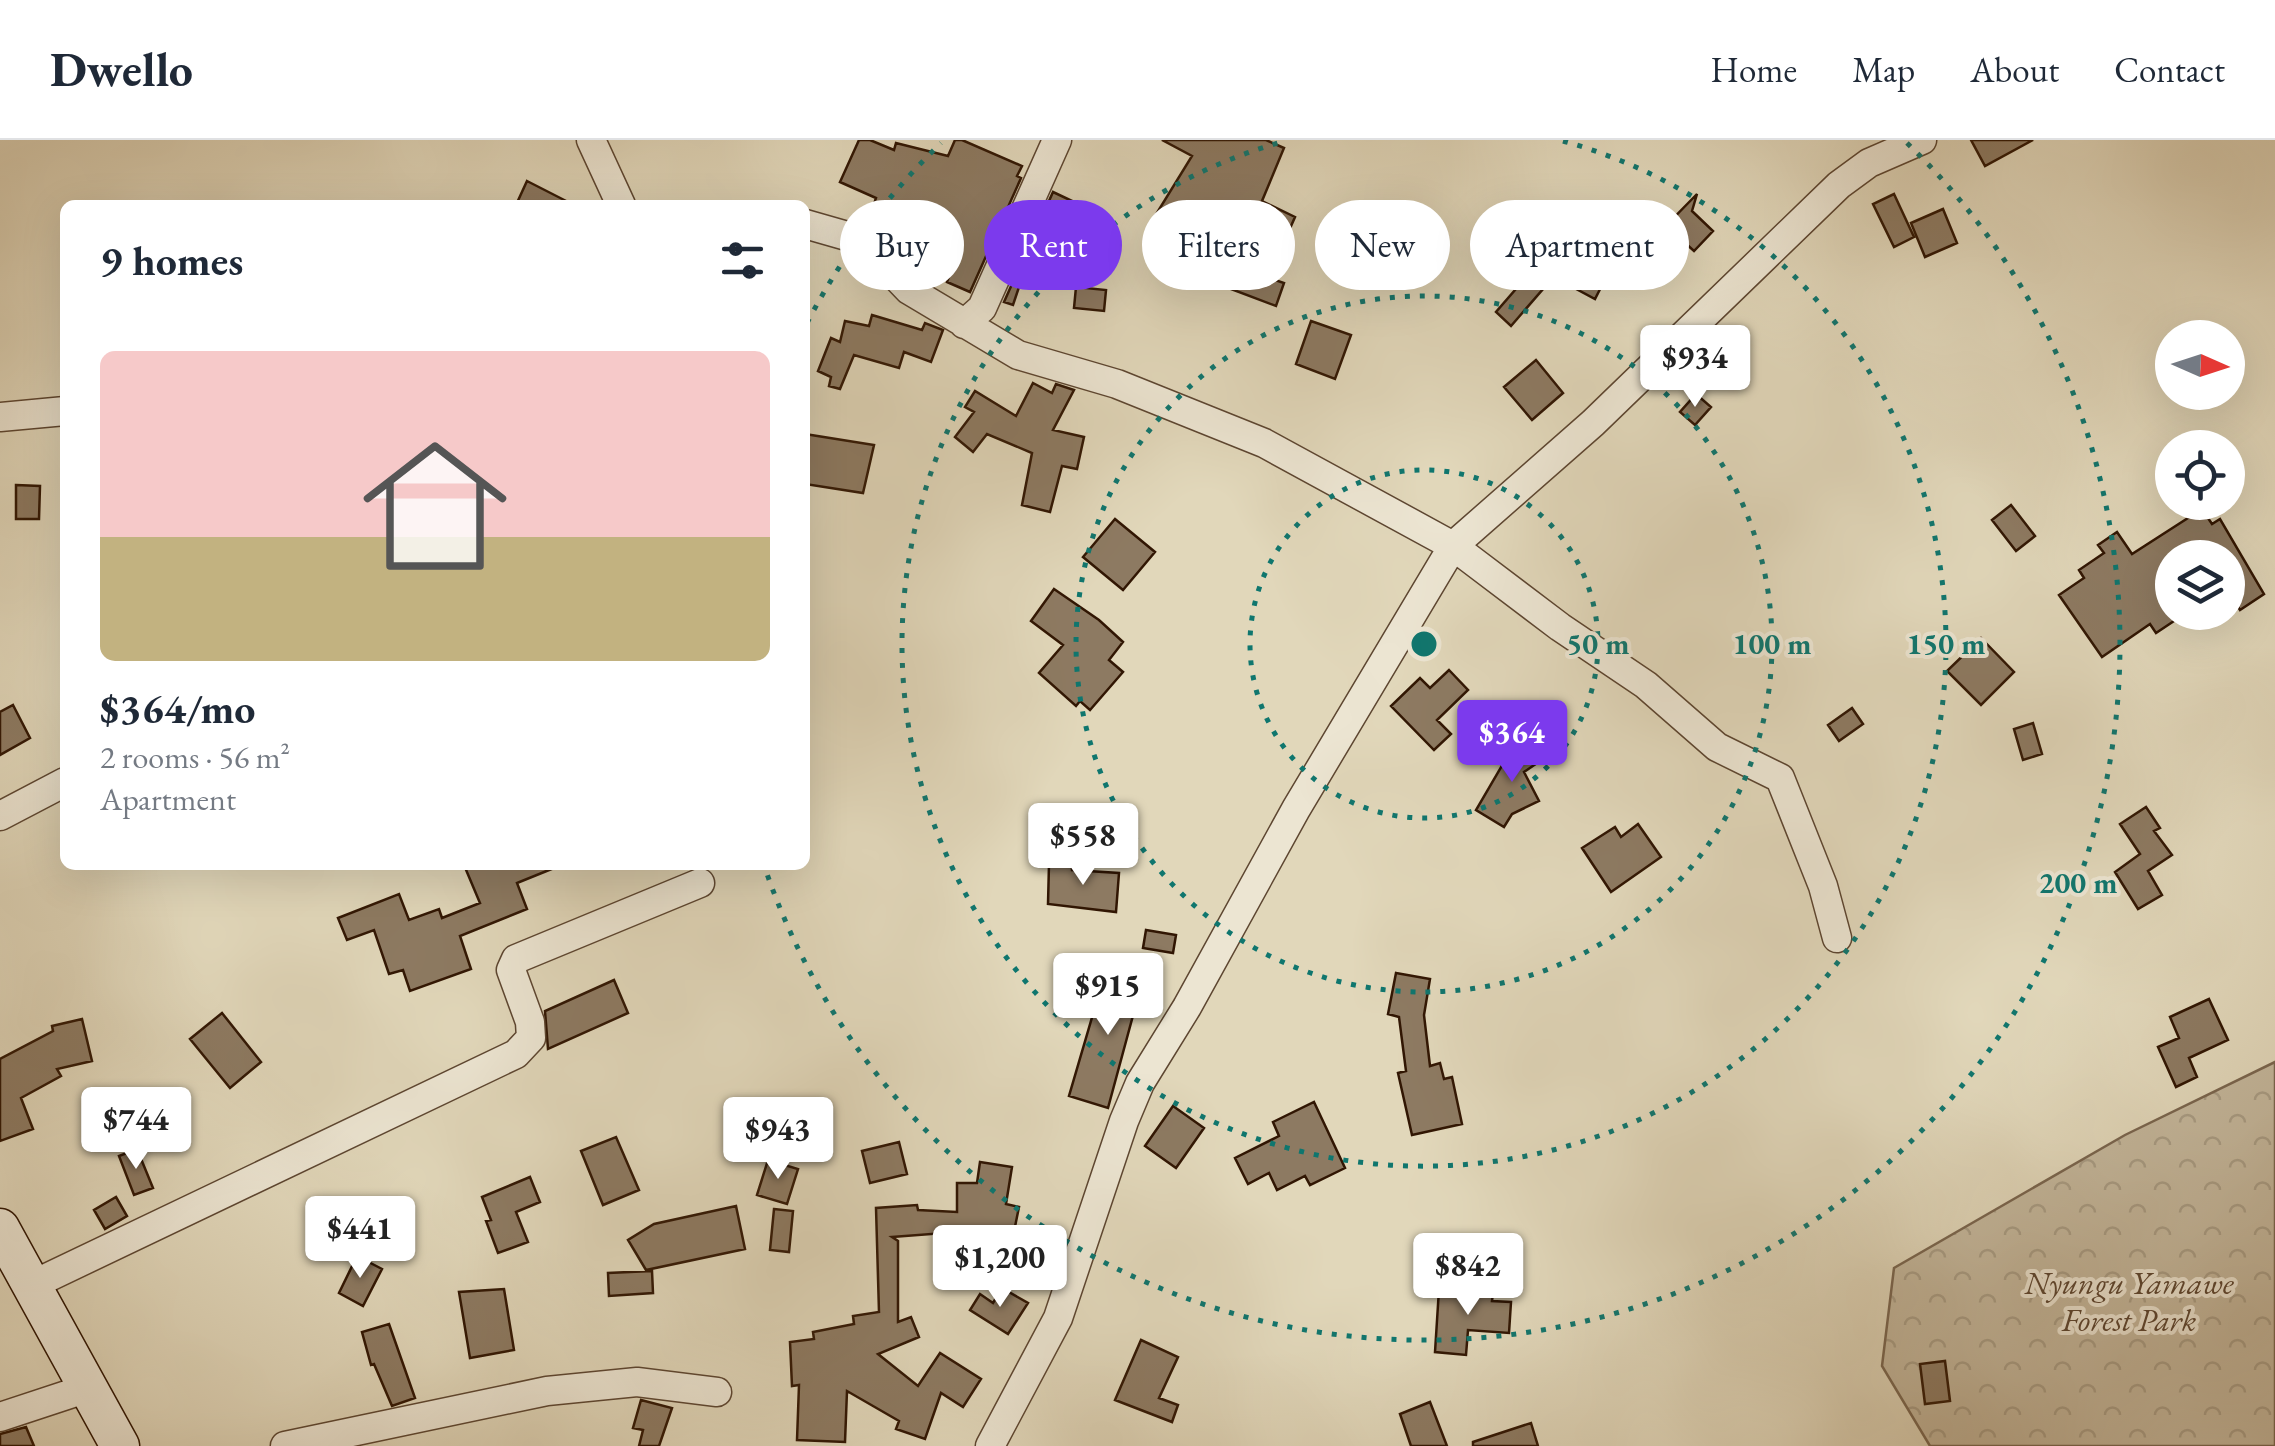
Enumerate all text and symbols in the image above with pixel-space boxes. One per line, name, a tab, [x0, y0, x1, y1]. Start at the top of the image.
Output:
text: Dwello	[50, 38, 193, 100]
text: Home	[1711, 47, 1797, 92]
text: Map	[1852, 47, 1915, 92]
text: About	[1970, 47, 2059, 92]
text: Contact	[2114, 47, 2225, 92]
chip: Buy	[840, 200, 964, 290]
chip: Rent	[984, 200, 1122, 290]
chip: Filters	[1142, 200, 1295, 290]
chip: New	[1315, 200, 1450, 290]
chip: Apartment	[1470, 200, 1689, 290]
text: 9 homes	[100, 233, 243, 288]
icon: filters	[715, 233, 770, 288]
north arrow	[2155, 320, 2245, 410]
map controls	[2155, 320, 2245, 630]
pin: $934	[1636, 325, 1754, 410]
text: $934	[1662, 336, 1728, 378]
icon: home	[345, 416, 525, 596]
button: locate	[2155, 430, 2245, 520]
button: layers	[2155, 540, 2245, 630]
text: 50 m	[1566, 624, 1630, 663]
text: 100 m	[1733, 624, 1811, 663]
text: 150 m	[1907, 624, 1985, 663]
centre of rings	[1406, 626, 1442, 662]
text: $364/mo	[100, 681, 256, 736]
pin: $364	[1453, 700, 1571, 785]
text: $364	[1479, 711, 1545, 753]
text: 2 rooms · 56 m²	[100, 736, 290, 778]
text: Apartment	[100, 778, 236, 820]
pin: $558	[1024, 803, 1142, 888]
text: $558	[1050, 814, 1116, 856]
text: 200 m	[2039, 863, 2117, 902]
pin: $915	[1049, 953, 1167, 1038]
text: $915	[1075, 964, 1141, 1006]
pin: $744	[77, 1087, 195, 1172]
pin: $943	[719, 1097, 837, 1182]
text: $744	[103, 1098, 169, 1140]
text: $943	[745, 1108, 811, 1150]
pin: $441	[301, 1196, 419, 1281]
text: $441	[327, 1207, 393, 1249]
pin: $1,200	[919, 1225, 1081, 1310]
pin: $842	[1409, 1233, 1527, 1318]
text: $1,200	[955, 1236, 1045, 1278]
text: $842	[1435, 1244, 1501, 1286]
park label: Nyungu Yamawe Forest Park	[2023, 1262, 2235, 1341]

